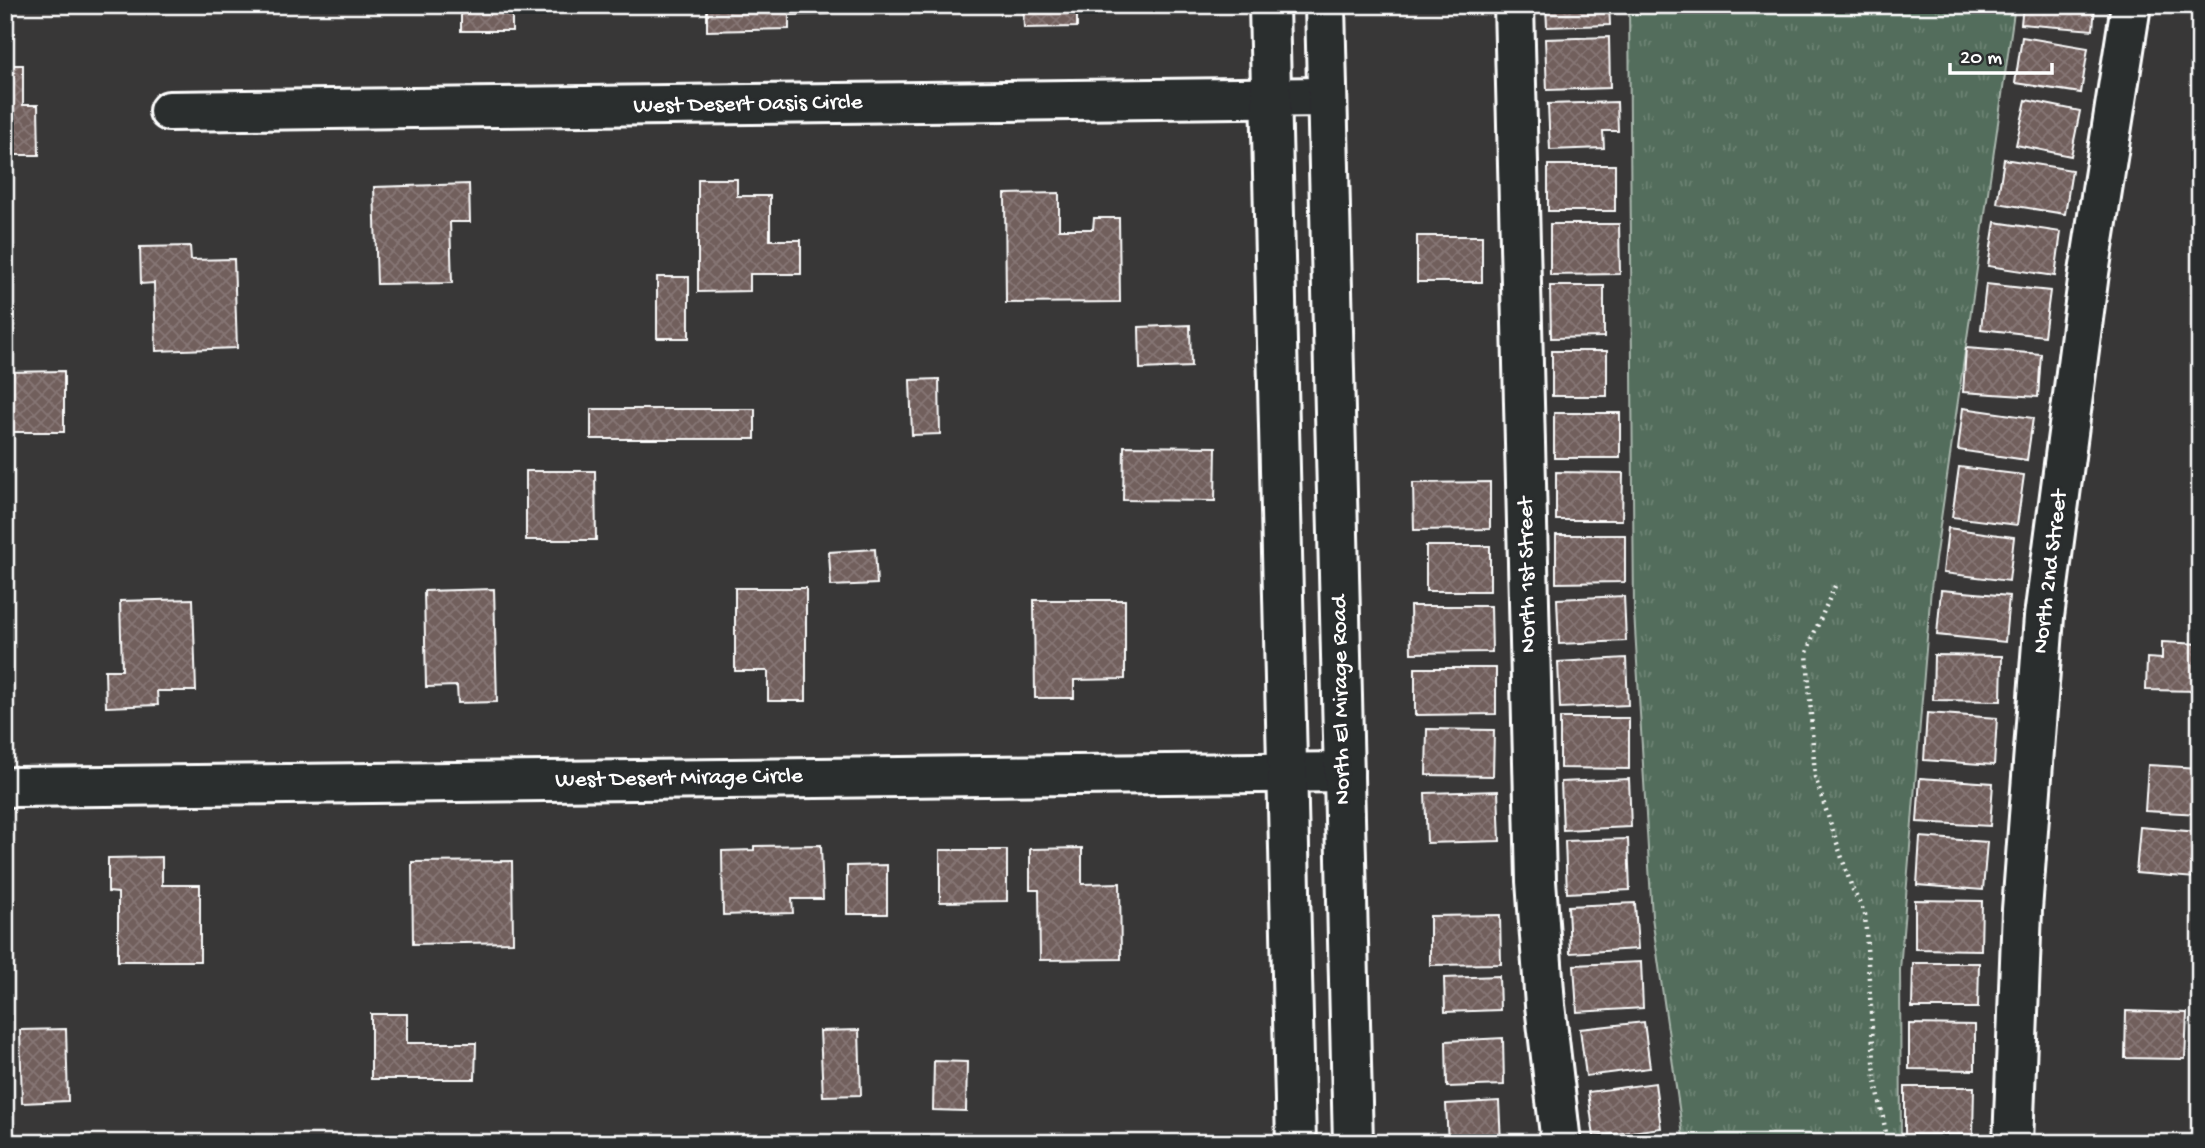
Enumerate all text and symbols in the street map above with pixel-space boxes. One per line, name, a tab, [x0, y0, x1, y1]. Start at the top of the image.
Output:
scale bar	[1950, 32, 2051, 76]
text: 20 m	[1960, 47, 2002, 72]
street label: West Desert Oasis Circle	[633, 89, 864, 120]
street label: North 2nd Street	[2028, 487, 2075, 655]
street label: North 1st Street	[1513, 495, 1543, 653]
street label: North El Mirage Road	[1327, 593, 1357, 805]
street label: West Desert Mirage Circle	[555, 763, 804, 795]

